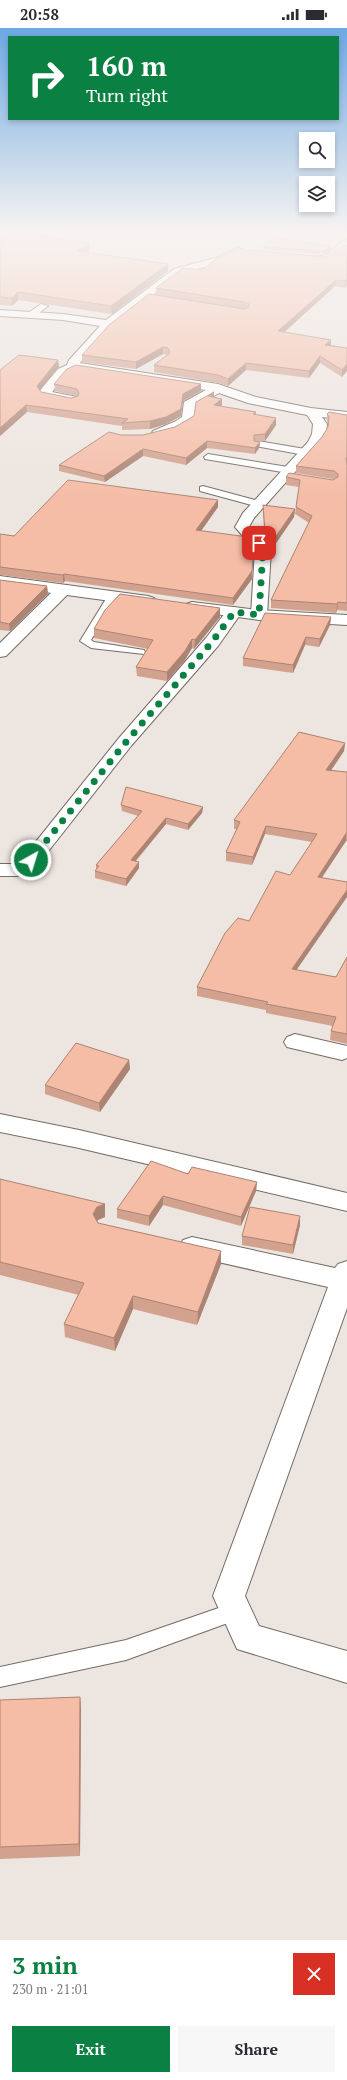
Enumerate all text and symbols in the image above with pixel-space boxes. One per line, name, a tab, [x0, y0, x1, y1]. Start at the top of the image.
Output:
text: 20:58	[20, 4, 59, 24]
text: 160 m	[86, 47, 167, 84]
icon: right	[20, 52, 72, 104]
text: Turn right	[86, 83, 168, 107]
map controls	[299, 132, 335, 212]
button: search	[299, 132, 335, 168]
button: layers	[299, 176, 335, 212]
pin	[242, 526, 276, 560]
icon: arrive	[248, 532, 270, 554]
position arrow	[10, 839, 52, 881]
text: 3 min	[12, 1949, 78, 1981]
button: close	[293, 1953, 335, 1995]
text: 230 m · 21:01	[12, 1980, 89, 1998]
button: Exit	[12, 2026, 170, 2072]
button: Share	[178, 2026, 335, 2072]

